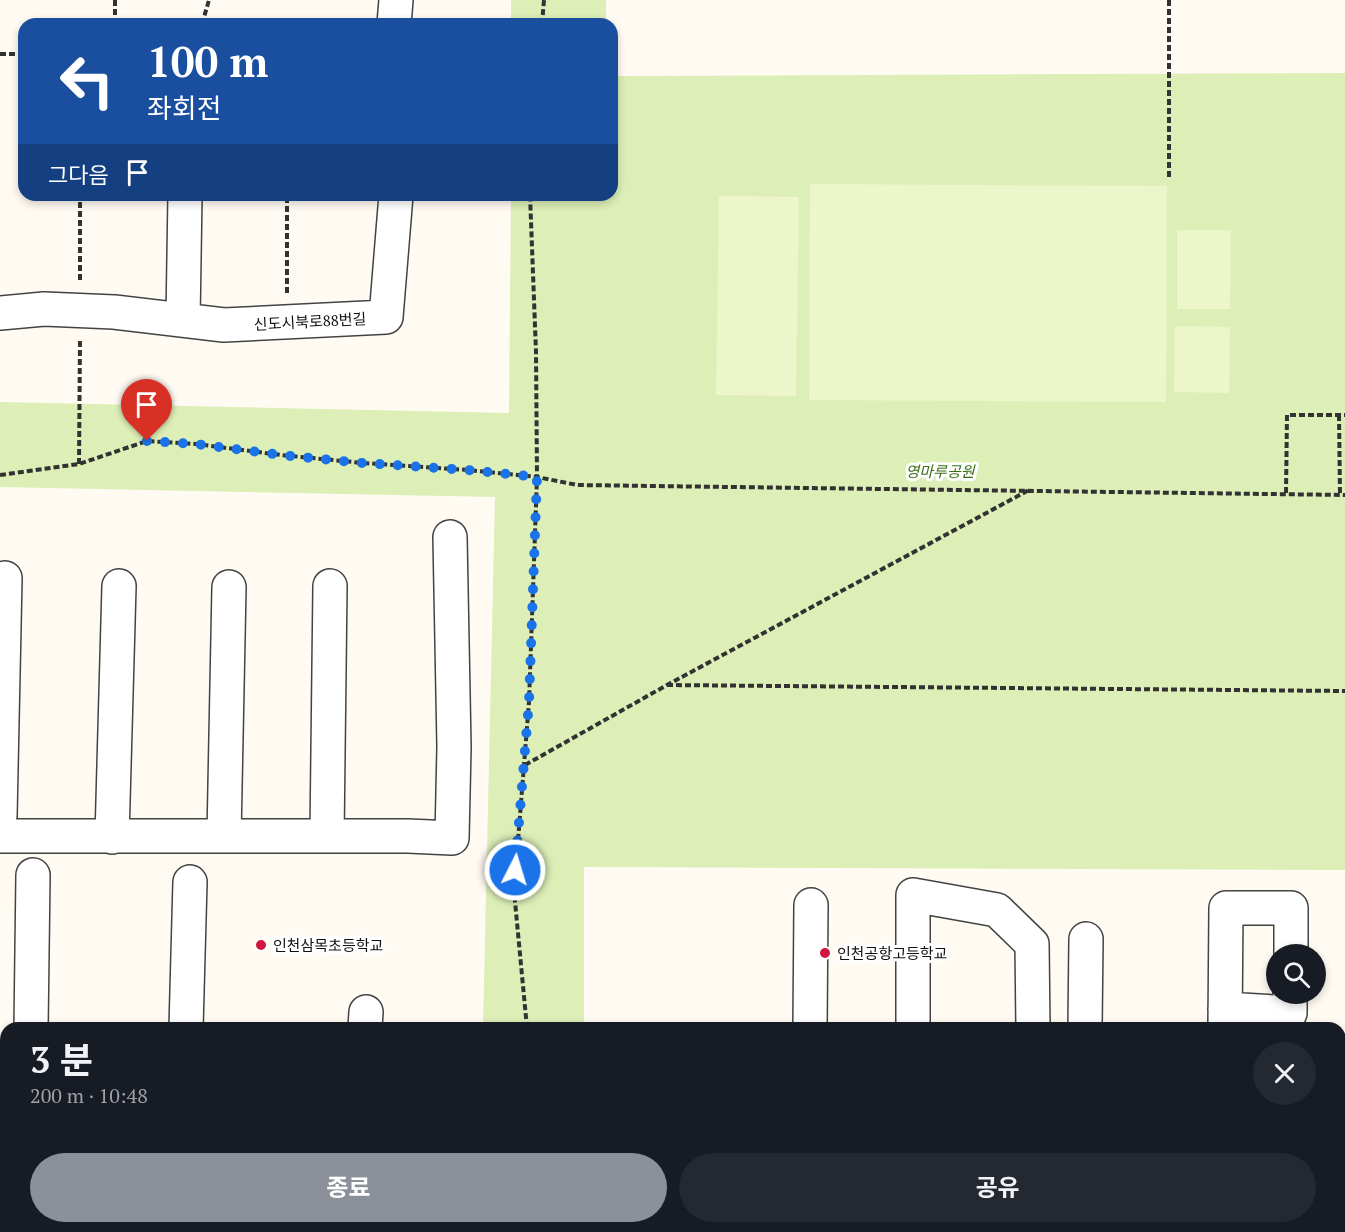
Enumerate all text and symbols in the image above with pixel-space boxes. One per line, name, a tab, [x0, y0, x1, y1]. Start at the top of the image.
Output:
text: 100 m	[147, 33, 268, 89]
icon: left	[48, 42, 126, 120]
text: 좌회전	[147, 90, 222, 126]
icon: arrive	[121, 156, 154, 189]
text: 그다음	[48, 160, 109, 189]
street label: 신도시북로88번길	[253, 308, 367, 334]
pin	[121, 379, 172, 441]
icon: arrive	[130, 388, 163, 421]
park label: 영마루공원	[905, 461, 976, 481]
position arrow	[483, 838, 547, 902]
place label: 인천삼목초등학교	[273, 935, 383, 955]
marker: 인천삼목초등학교	[254, 938, 268, 952]
place label: 인천공항고등학교	[837, 943, 947, 963]
map controls	[1266, 944, 1326, 1004]
button: search	[1266, 944, 1326, 1004]
marker: 인천공항고등학교	[818, 946, 832, 960]
text: 3 분	[30, 1036, 93, 1083]
button: close	[1253, 1042, 1316, 1105]
text: 200 m · 10:48	[30, 1082, 148, 1109]
button: 종료	[30, 1153, 667, 1222]
button: 공유	[679, 1153, 1316, 1222]

